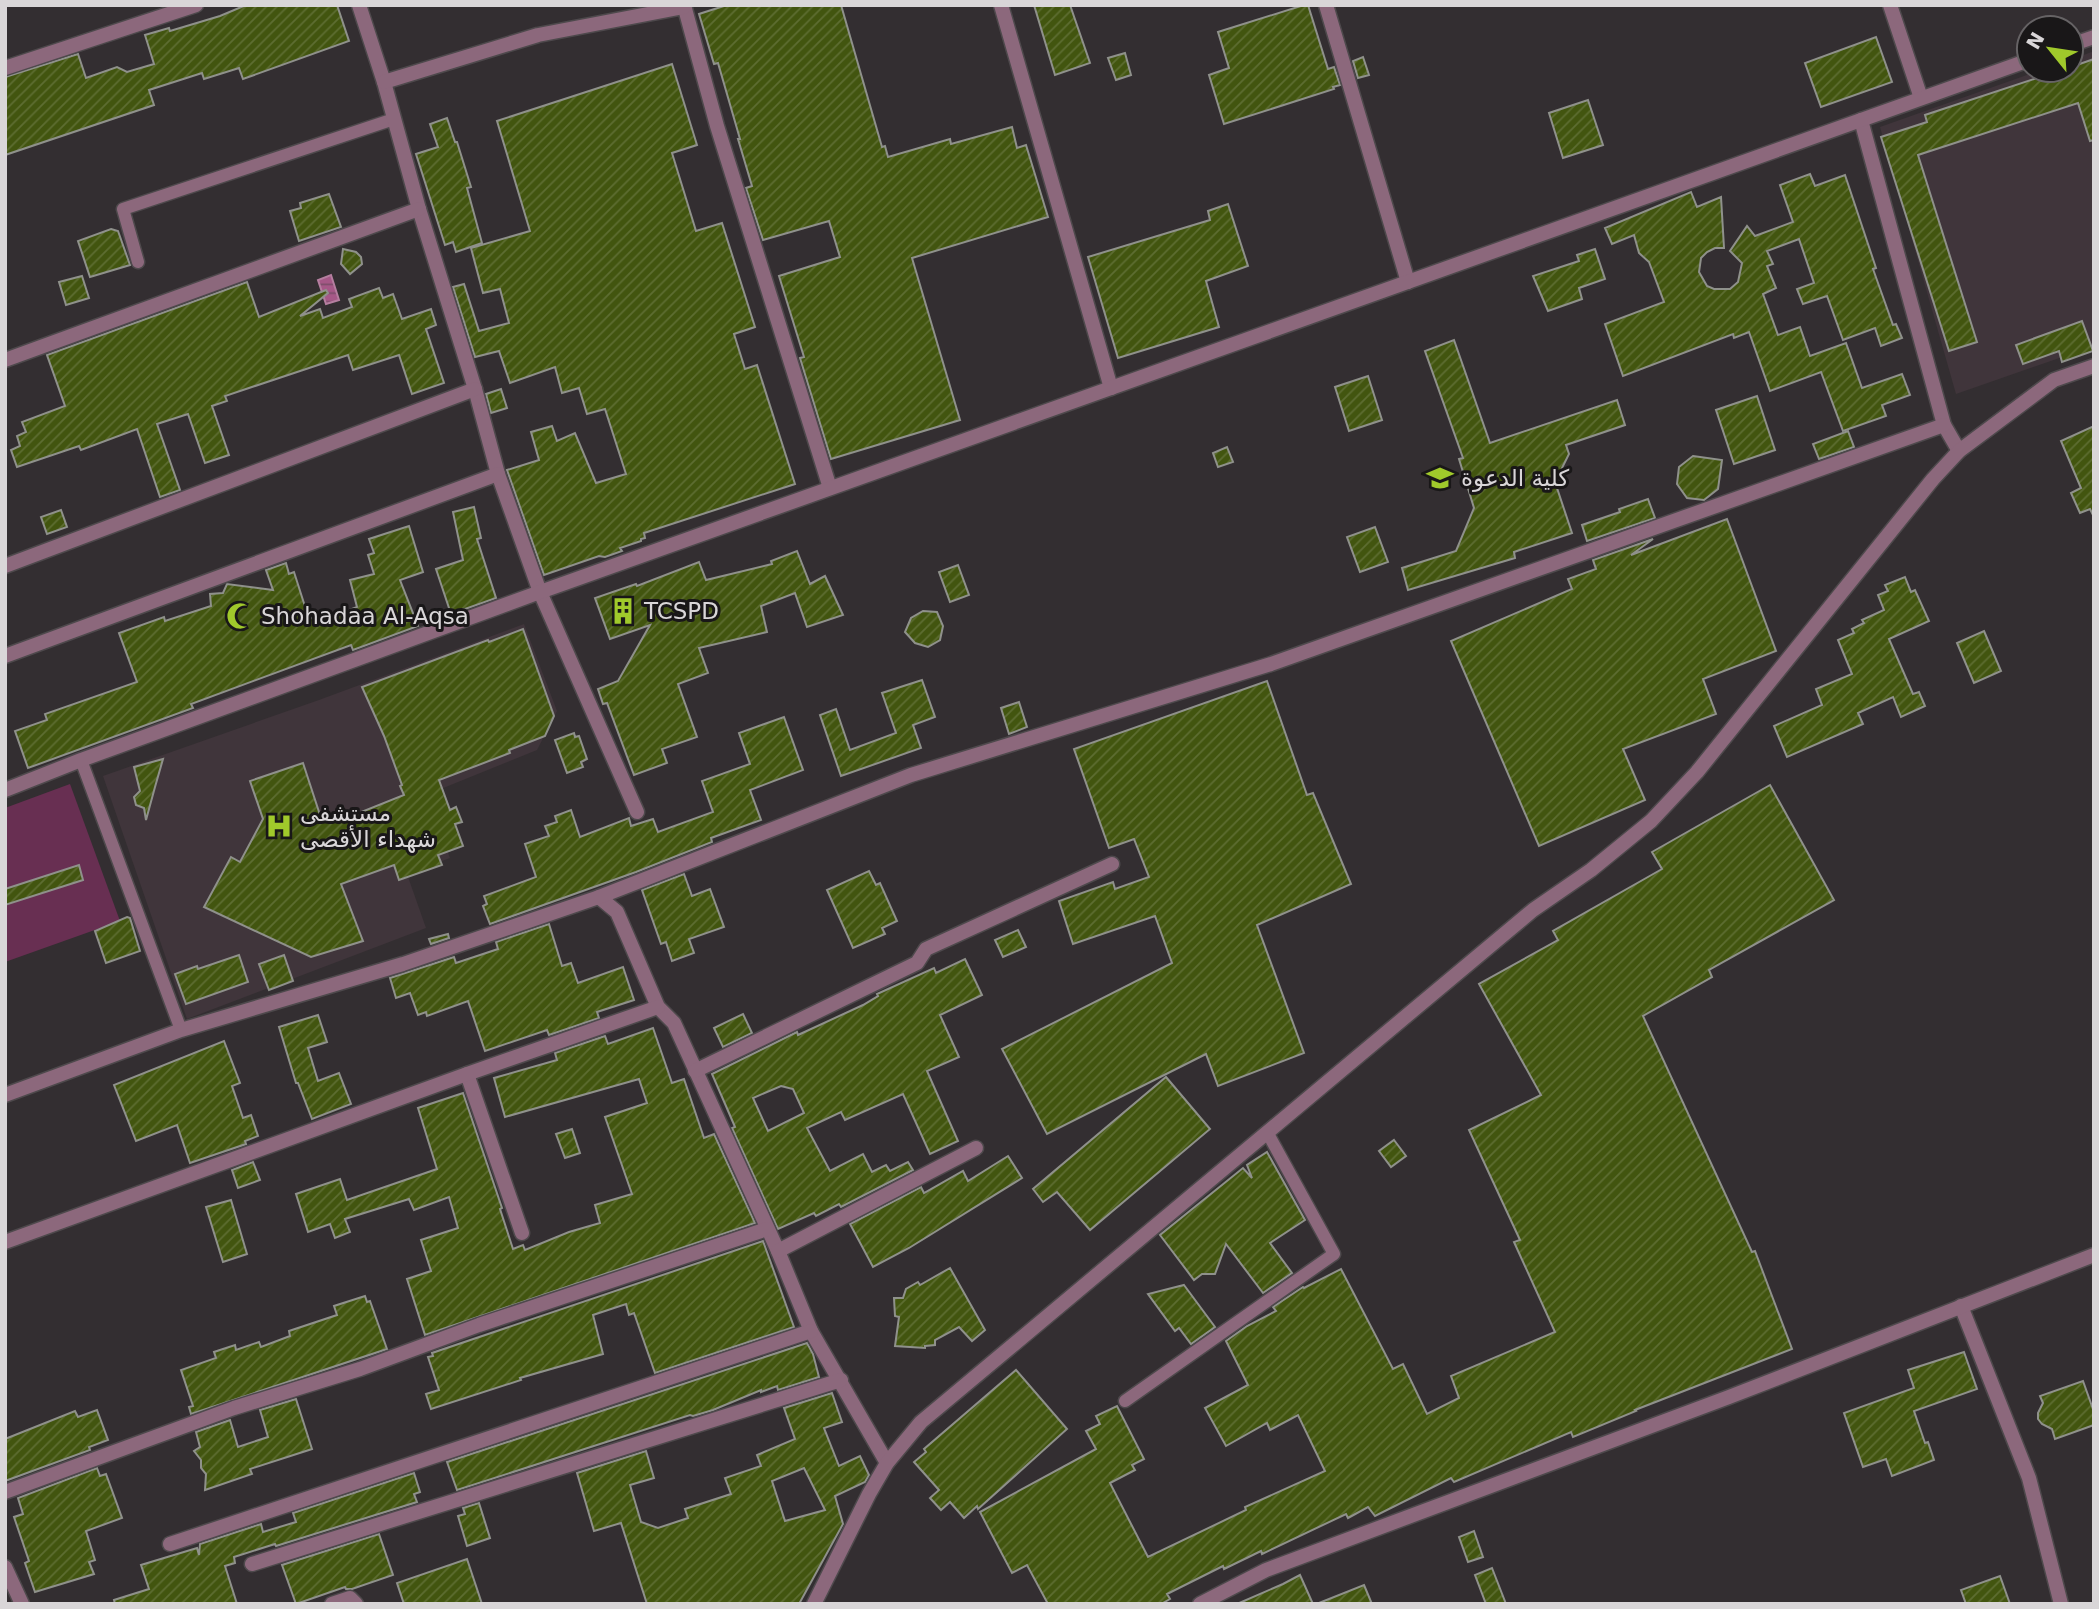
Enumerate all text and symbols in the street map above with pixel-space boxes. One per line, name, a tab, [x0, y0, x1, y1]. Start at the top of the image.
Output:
north arrow	[2015, 14, 2085, 84]
text: N	[2022, 28, 2049, 53]
school or university icon: كلية الدعوة	[1425, 463, 1455, 493]
place label: كلية الدعوة	[1461, 465, 1569, 492]
building icon: TCSPD	[608, 596, 638, 626]
place label: TCSPD	[643, 598, 719, 624]
mosque icon: Shohadaa Al-Aqsa	[225, 601, 255, 631]
place label: Shohadaa Al-Aqsa	[261, 603, 469, 629]
place label: مستشفى شهداء الأقصى	[300, 800, 436, 853]
hospital icon: مستشفى شهداء الأقصى	[264, 811, 294, 841]

